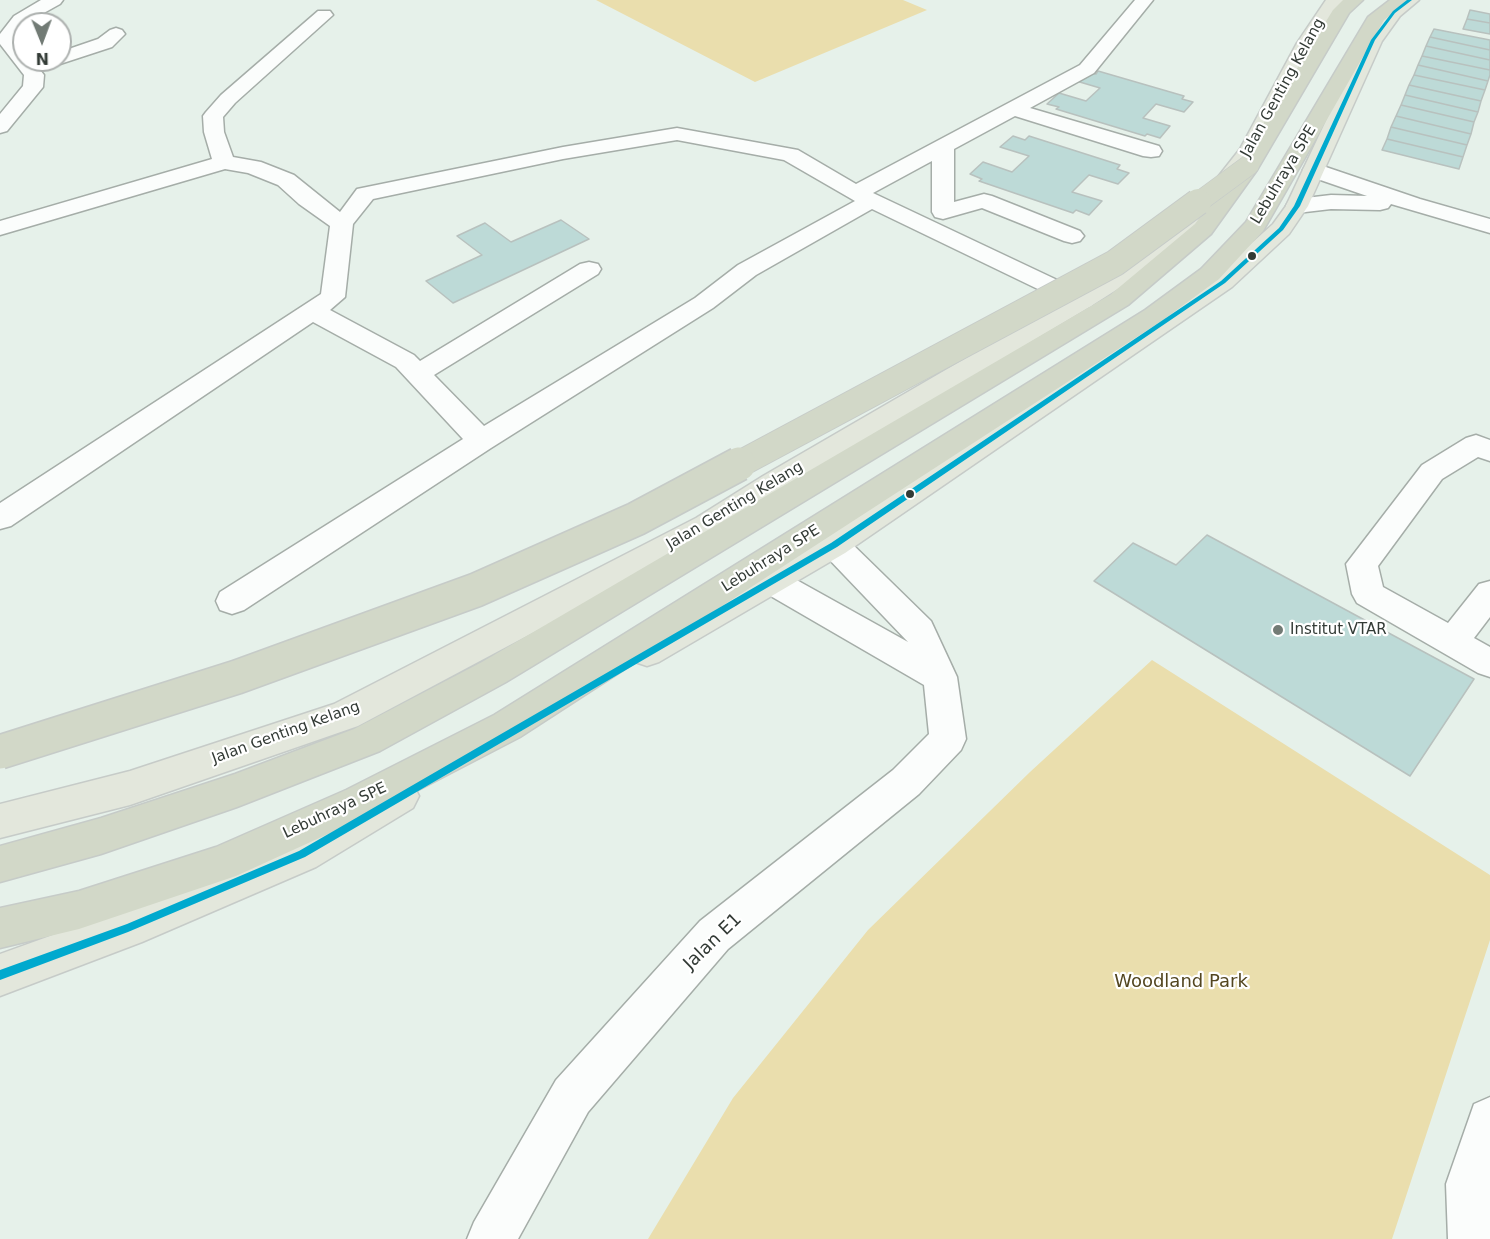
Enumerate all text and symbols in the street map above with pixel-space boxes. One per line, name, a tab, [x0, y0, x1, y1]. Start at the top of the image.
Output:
north arrow	[12, 12, 72, 72]
street label: Jalan Genting Kelang	[1237, 15, 1329, 161]
text: N	[35, 49, 49, 68]
street label: Lebuhraya SPE	[1247, 122, 1321, 228]
unlabelled marker	[1246, 250, 1258, 262]
street label: Jalan Genting Kelang	[663, 458, 807, 554]
unlabelled marker	[904, 488, 916, 500]
street label: Lebuhraya SPE	[719, 522, 823, 596]
place label: Institut VTAR	[1290, 621, 1387, 639]
marker: Institut VTAR	[1271, 623, 1285, 637]
street label: Jalan Genting Kelang	[210, 698, 362, 768]
street label: Lebuhraya SPE	[280, 779, 390, 843]
street label: Jalan E1	[679, 909, 747, 975]
park label: Woodland Park	[1114, 971, 1248, 993]

